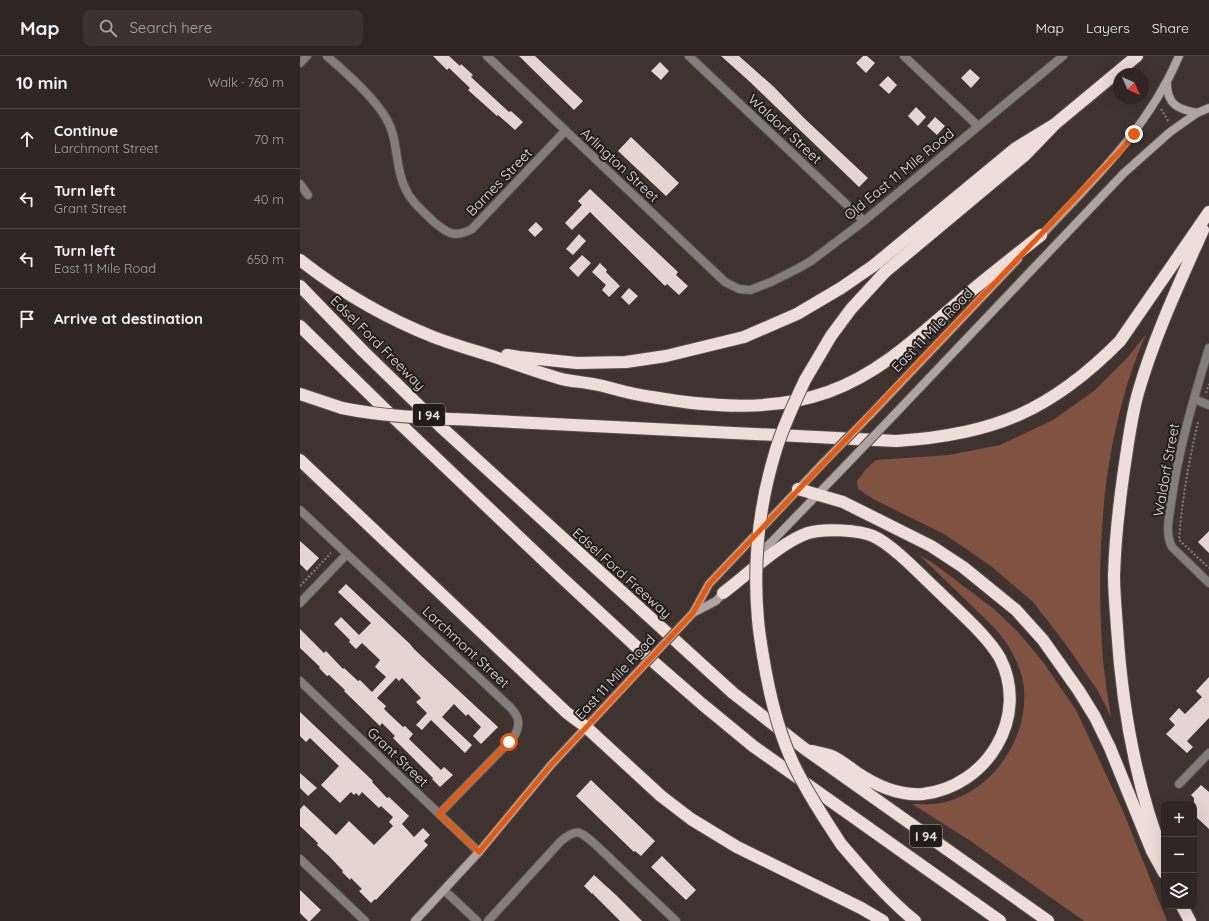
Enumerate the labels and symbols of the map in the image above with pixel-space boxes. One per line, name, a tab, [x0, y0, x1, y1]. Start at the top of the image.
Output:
north arrow	[1113, 68, 1149, 104]
street label: Waldorf Street	[744, 90, 826, 168]
street label: Arlington Street	[577, 124, 663, 206]
street label: Old East 11 Mile Road	[840, 124, 958, 224]
route end	[1125, 125, 1143, 143]
street label: Barnes Street	[462, 144, 536, 220]
street label: East 11 Mile Road	[887, 284, 977, 376]
street label: Edsel Ford Freeway	[327, 292, 429, 394]
road number: I 94	[413, 404, 445, 426]
street label: Waldorf Street	[1149, 422, 1183, 518]
street label: Edsel Ford Freeway	[569, 524, 675, 622]
street label: Larchmont Street	[419, 602, 513, 692]
street label: East 11 Mile Road	[571, 631, 659, 723]
street label: Grant Street	[364, 723, 433, 791]
route start	[500, 733, 518, 751]
road number: I 94	[910, 825, 942, 847]

